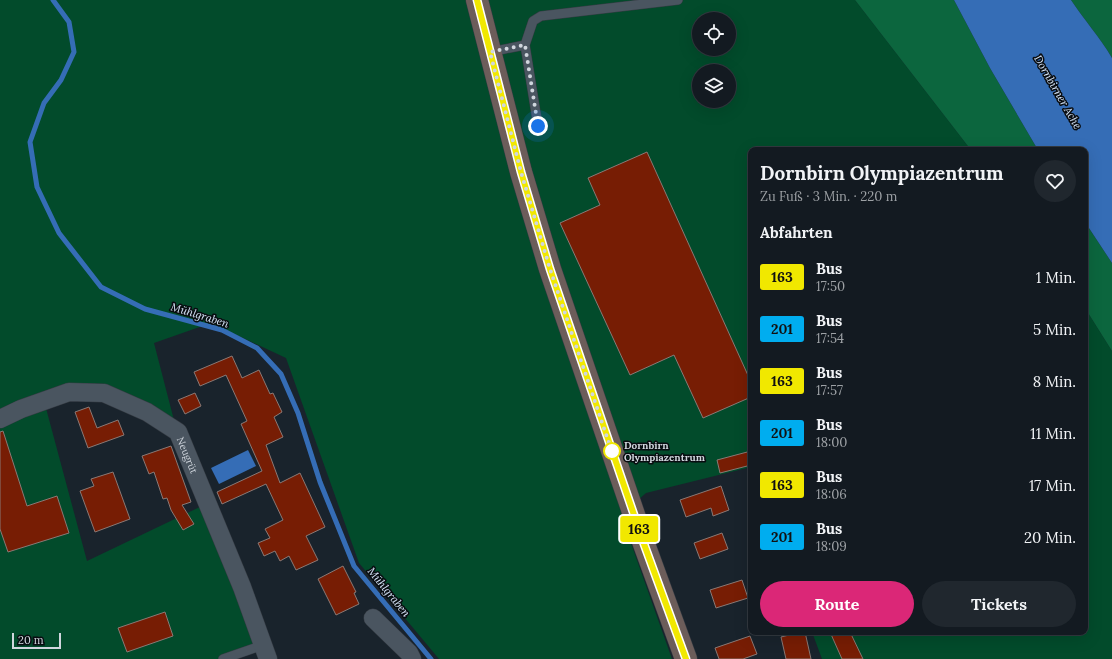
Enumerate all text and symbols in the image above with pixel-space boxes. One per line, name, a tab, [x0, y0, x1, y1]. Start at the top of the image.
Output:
map controls	[692, 12, 736, 108]
button: locate	[692, 12, 736, 56]
water label: Dornbirner Ache	[1031, 52, 1085, 132]
button: layers	[692, 64, 736, 108]
your location	[528, 116, 548, 136]
button: heart	[1034, 160, 1076, 202]
text: Dornbirn Olympiazentrum	[760, 161, 1004, 185]
text: Zu Fuß · 3 Min. · 220 m	[760, 188, 897, 205]
text: Abfahrten	[760, 223, 833, 242]
text: Bus	[816, 259, 842, 278]
text: 163	[771, 268, 793, 286]
text: 1 Min.	[1036, 268, 1076, 287]
text: 17:50	[816, 278, 845, 295]
water label: Mühlgraben	[169, 300, 231, 331]
text: Bus	[816, 311, 842, 330]
text: 201	[771, 320, 793, 338]
text: 5 Min.	[1033, 320, 1076, 339]
text: 17:54	[816, 330, 844, 347]
text: Bus	[816, 363, 842, 382]
text: 163	[771, 372, 793, 390]
text: 8 Min.	[1033, 372, 1076, 391]
text: 17:57	[816, 382, 843, 399]
text: Bus	[816, 415, 842, 434]
text: 201	[771, 424, 793, 442]
text: 11 Min.	[1030, 424, 1076, 443]
text: 18:00	[816, 434, 847, 451]
street label: Neugrüt	[174, 435, 200, 476]
place label: Dornbirn Olympiazentrum	[624, 439, 706, 464]
marker: Dornbirn Olympiazentrum	[603, 442, 621, 460]
text: Bus	[816, 467, 842, 486]
text: 163	[771, 476, 793, 494]
text: 17 Min.	[1029, 476, 1076, 495]
text: 18:06	[816, 486, 847, 503]
line badge: 163	[616, 516, 662, 542]
text: Bus	[816, 519, 842, 538]
text: 163	[628, 520, 650, 538]
text: 201	[771, 528, 793, 546]
text: 20 Min.	[1024, 528, 1076, 547]
text: 18:09	[816, 538, 847, 555]
water label: Mühlgraben	[365, 564, 414, 620]
button: Route	[760, 581, 914, 627]
button: Tickets	[922, 581, 1076, 627]
scale bar	[12, 631, 61, 650]
text: 20 m	[18, 633, 43, 647]

